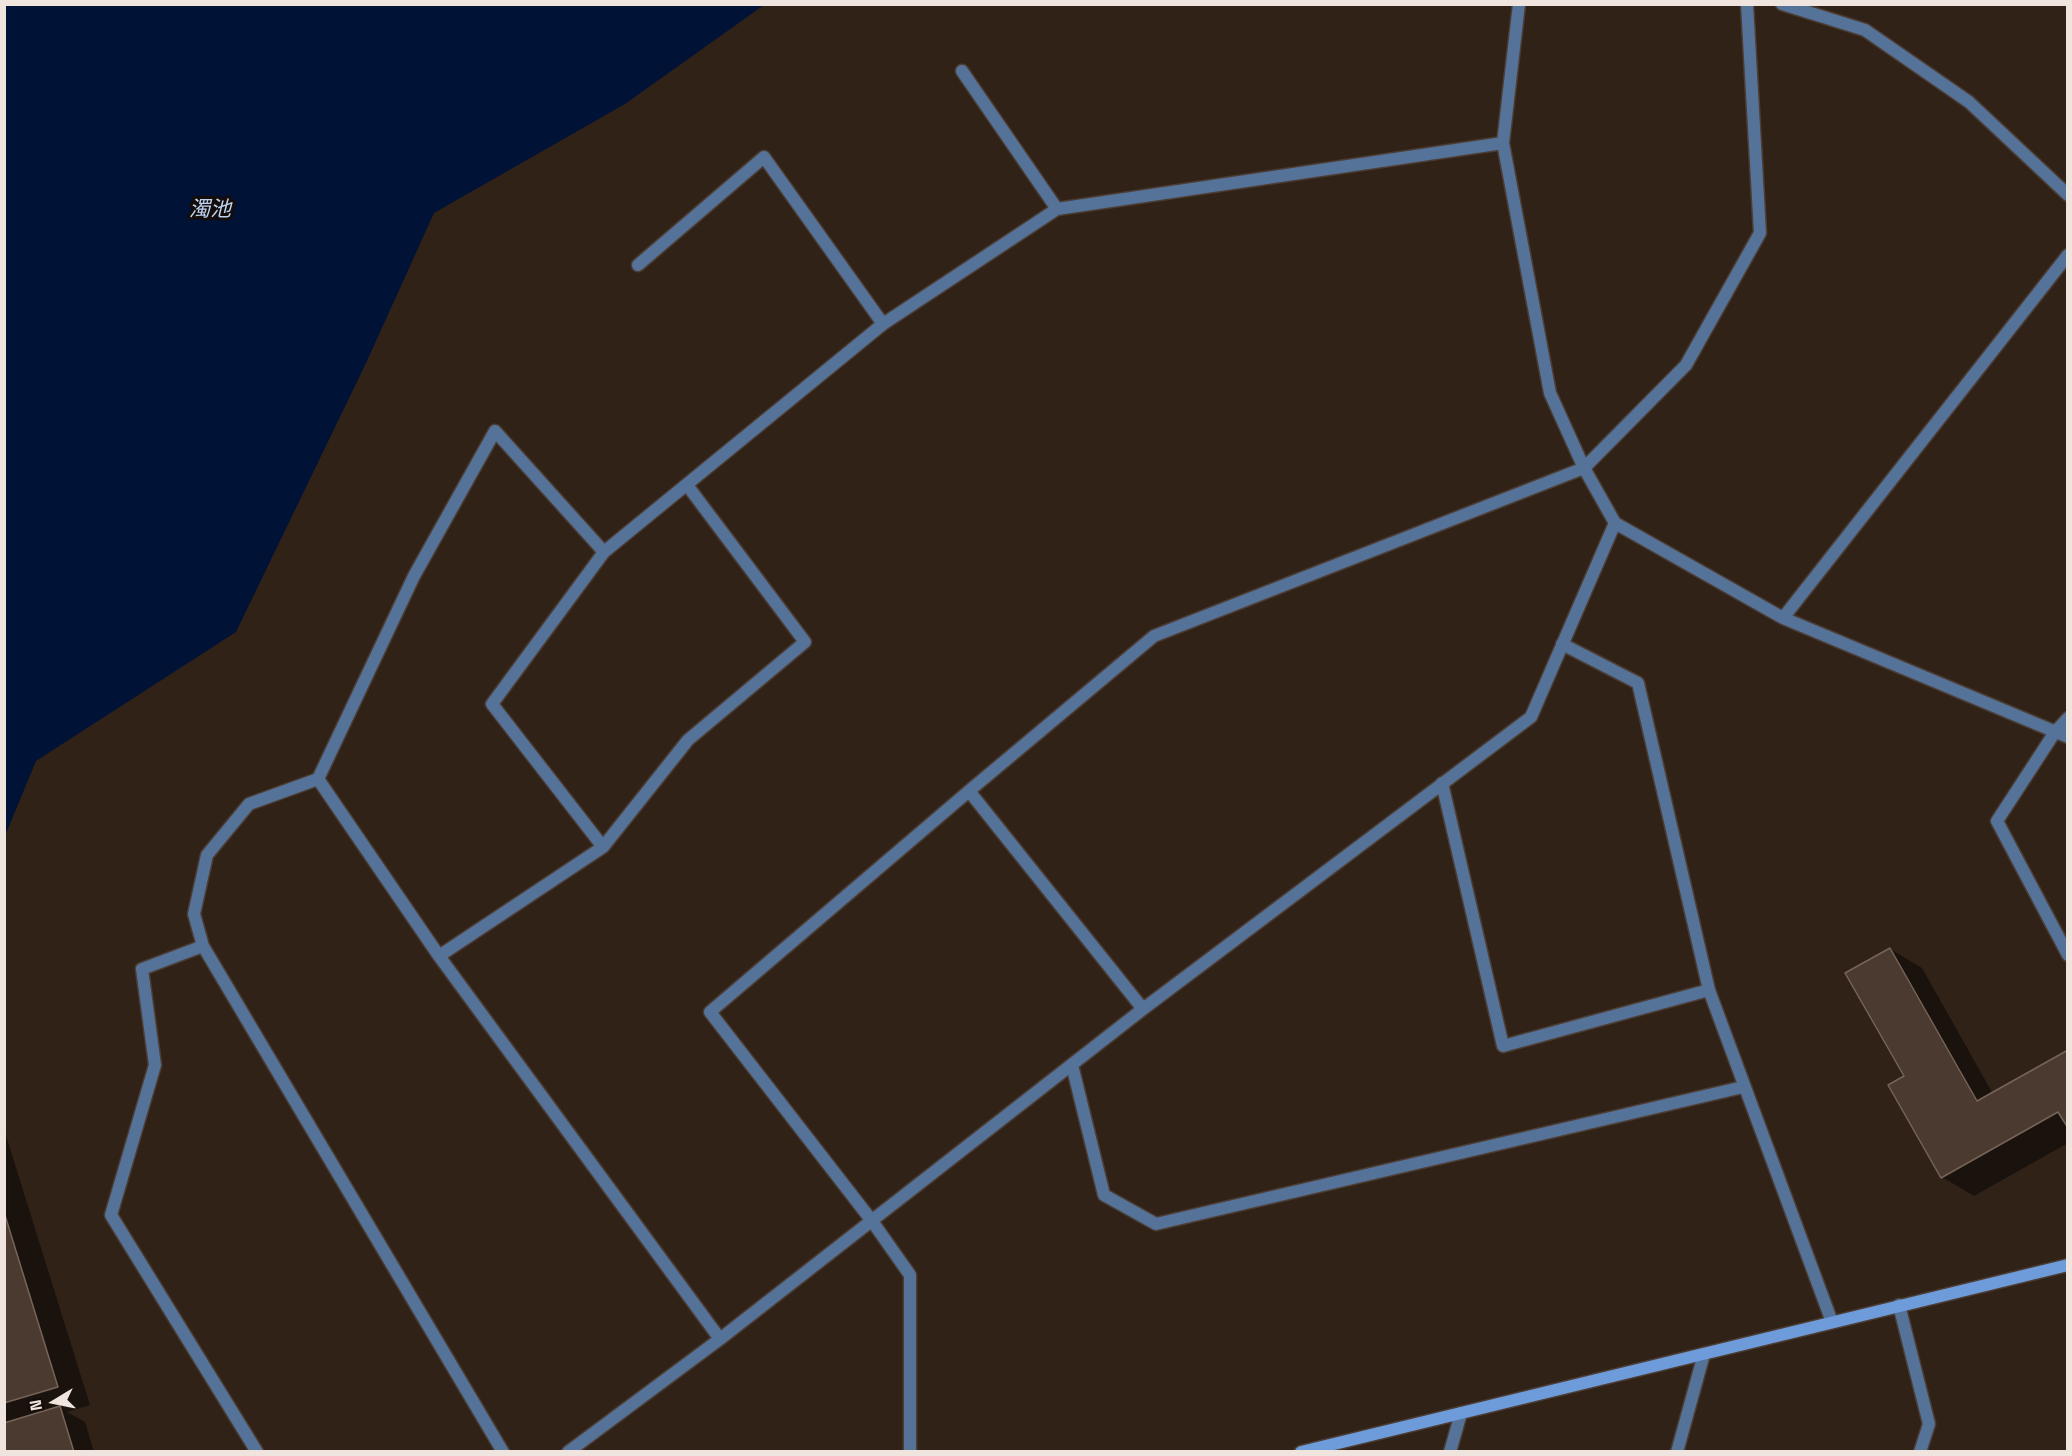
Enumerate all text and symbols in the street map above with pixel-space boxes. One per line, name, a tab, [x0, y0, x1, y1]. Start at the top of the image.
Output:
water label: 濁池	[189, 197, 231, 223]
north arrow	[24, 1372, 84, 1432]
text: N	[25, 1398, 47, 1412]

